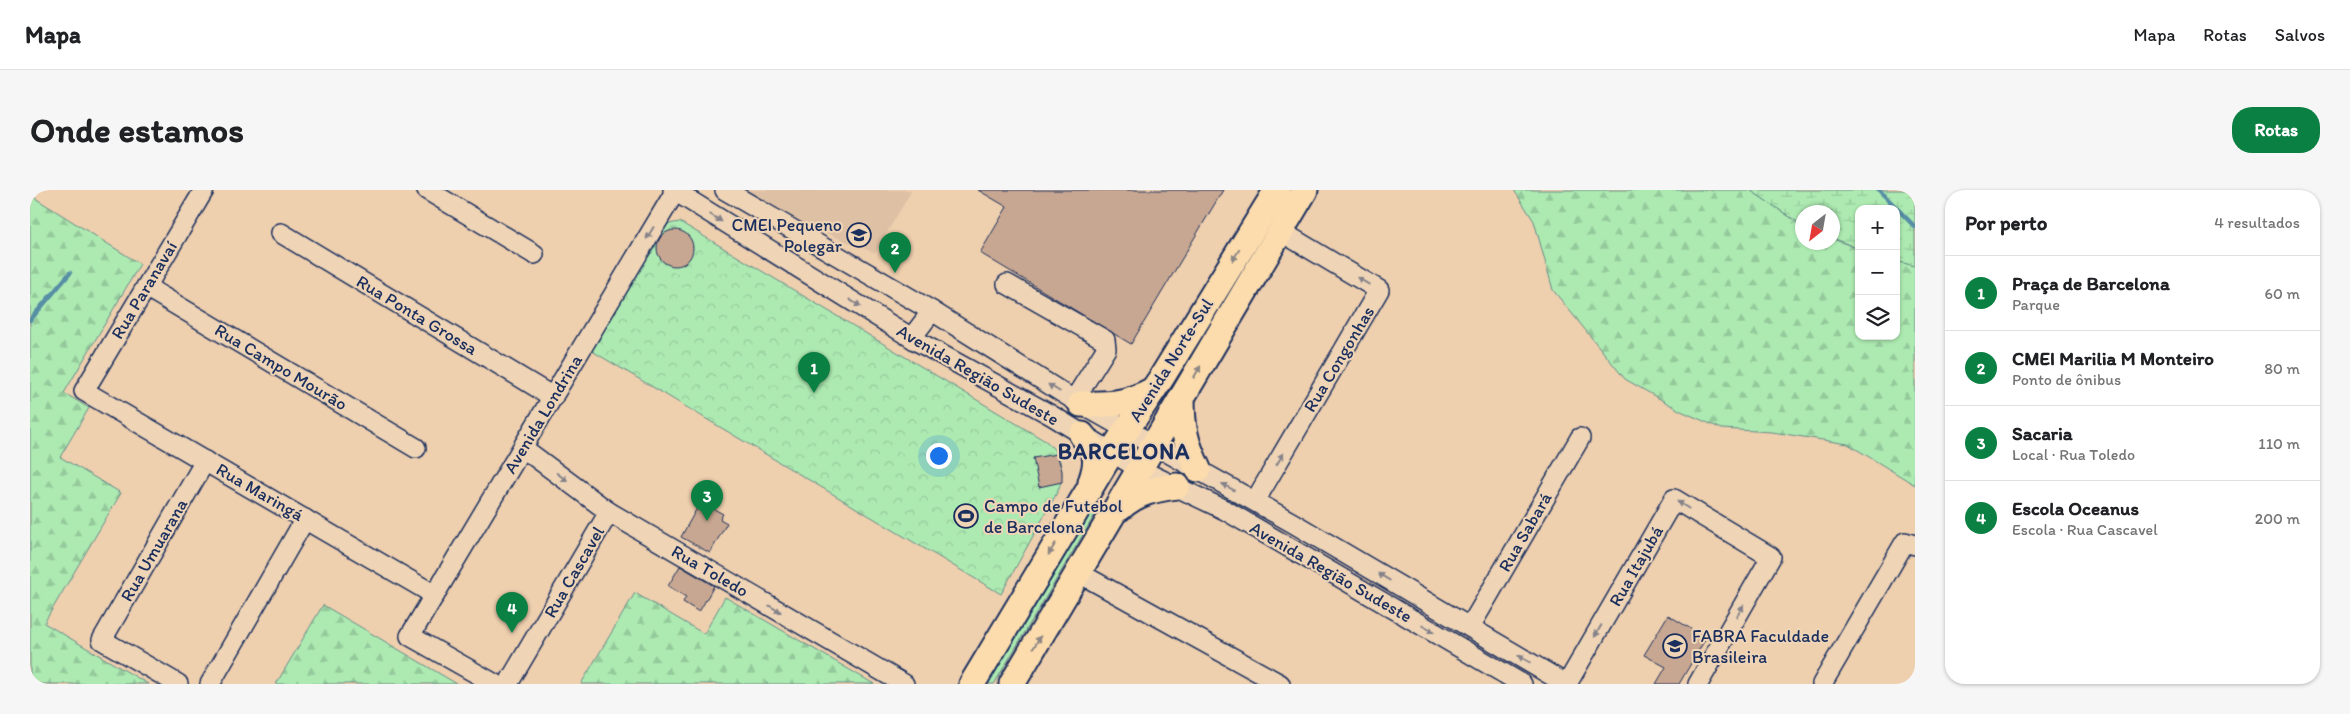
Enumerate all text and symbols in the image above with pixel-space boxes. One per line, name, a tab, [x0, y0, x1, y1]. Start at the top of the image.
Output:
text: Mapa	[25, 20, 81, 49]
text: Mapa	[2133, 24, 2175, 46]
text: Rotas	[2203, 24, 2247, 46]
text: Salvos	[2275, 24, 2325, 46]
button: Rotas	[2232, 107, 2320, 153]
text: Onde estamos	[30, 109, 244, 151]
north arrow	[1795, 205, 1840, 250]
map controls	[1855, 205, 1900, 340]
button: +	[1855, 205, 1900, 250]
text: Por perto	[1965, 210, 2047, 235]
text: 4 resultados	[2214, 213, 2300, 232]
one-way arrow	[710, 214, 723, 223]
place label: CMEI Pequeno Polegar	[732, 214, 843, 257]
school or university icon: CMEI Pequeno Polegar	[846, 222, 872, 248]
one-way arrow	[646, 226, 655, 239]
pin: 2	[879, 232, 911, 273]
street label: Rua Paranavaí	[106, 237, 182, 343]
one-way arrow	[1232, 249, 1241, 262]
button: −	[1855, 250, 1900, 295]
street label: Rua Ponta Grossa	[352, 270, 482, 360]
text: Praça de Barcelona	[2012, 272, 2170, 295]
one-way arrow	[1357, 276, 1370, 285]
text: 1	[1977, 284, 1985, 303]
text: 60 m	[2265, 284, 2300, 303]
street label: Avenida Norte-Sul	[1124, 294, 1218, 426]
button: layers	[1855, 295, 1900, 340]
text: Parque	[2012, 295, 2060, 314]
one-way arrow	[848, 299, 861, 308]
street label: Rua Congonhas	[1299, 302, 1379, 416]
street label: Rua Campo Mourão	[211, 319, 351, 415]
street label: Avenida Região Sudeste	[893, 320, 1063, 430]
text: CMEI Marilia M Monteiro	[2012, 347, 2214, 370]
street label: Avenida Londrina	[499, 350, 588, 478]
pin: 1	[798, 352, 830, 393]
text: 2	[1977, 359, 1985, 378]
text: 80 m	[2264, 359, 2300, 378]
one-way arrow	[1193, 365, 1201, 380]
text: Ponto de ônibus	[2012, 370, 2121, 389]
one-way arrow	[1048, 383, 1061, 392]
text: Sacaria	[2012, 422, 2073, 445]
text: 3	[1977, 434, 1985, 453]
text: 110 m	[2258, 434, 2300, 453]
district label: BARCELONA	[1058, 438, 1190, 465]
your location	[926, 443, 952, 469]
text: Local · Rua Toledo	[2012, 445, 2135, 464]
one-way arrow	[1275, 453, 1284, 466]
street label: Rua Maringá	[212, 458, 308, 526]
one-way arrow	[556, 472, 569, 482]
pin: 3	[691, 480, 723, 521]
one-way arrow	[1222, 482, 1235, 491]
street label: Rua Sabará	[1493, 488, 1557, 576]
street label: Rua Umuarana	[116, 494, 193, 605]
place label: Campo de Futebol de Barcelona	[984, 495, 1123, 538]
text: Escola Oceanus	[2012, 497, 2139, 520]
one-way arrow	[1677, 500, 1690, 509]
sports icon: Campo de Futebol de Barcelona	[953, 503, 979, 529]
text: 4	[1976, 509, 1986, 528]
text: 200 m	[2255, 509, 2300, 528]
street label: Avenida Região Sudeste	[1246, 517, 1416, 627]
text: Escola · Rua Cascavel	[2012, 520, 2158, 539]
street label: Rua Itajubá	[1604, 521, 1668, 610]
street label: Rua Cascavel	[539, 522, 609, 622]
street label: Rua Toledo	[668, 540, 752, 602]
one-way arrow	[1048, 543, 1057, 556]
one-way arrow	[1377, 572, 1391, 581]
pin: 4	[496, 592, 528, 633]
one-way arrow	[768, 604, 781, 613]
one-way arrow	[1736, 604, 1744, 619]
one-way arrow	[1594, 624, 1603, 637]
one-way arrow	[1421, 625, 1436, 633]
place label: FABRA Faculdade Brasileira	[1692, 625, 1829, 668]
school or university icon: FABRA Faculdade Brasileira	[1662, 633, 1688, 659]
one-way arrow	[1032, 636, 1041, 649]
one-way arrow	[1517, 655, 1531, 664]

